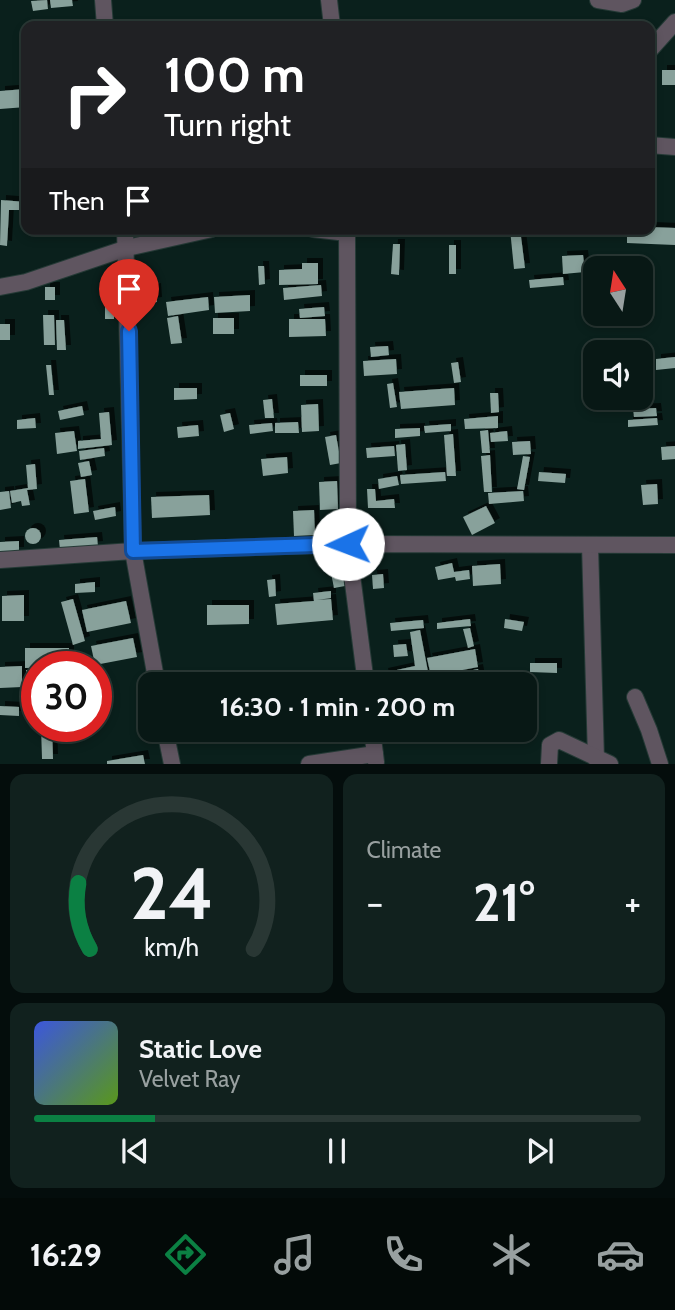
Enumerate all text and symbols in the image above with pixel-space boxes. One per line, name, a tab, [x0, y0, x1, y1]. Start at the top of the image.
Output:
text: 100 m	[164, 45, 305, 104]
icon: right	[49, 49, 140, 140]
text: Turn right	[164, 105, 291, 144]
icon: arrive	[119, 182, 157, 220]
text: Then	[49, 185, 105, 217]
north arrow	[583, 256, 653, 326]
map controls	[583, 256, 653, 410]
pin	[99, 259, 159, 331]
icon: arrive	[110, 270, 148, 308]
button: sound	[583, 340, 653, 410]
position arrow	[311, 507, 385, 581]
speed limit sign: 30	[21, 651, 112, 742]
text: 16:30 · 1 min · 200 m	[220, 691, 455, 723]
text: Climate	[367, 836, 441, 864]
text: 24	[129, 850, 213, 938]
text: 21°	[473, 871, 535, 934]
text: −	[367, 879, 383, 926]
text: +	[624, 879, 641, 926]
text: km/h	[144, 932, 199, 962]
text: Static Love	[139, 1033, 262, 1065]
text: Velvet Ray	[139, 1065, 240, 1093]
icon: previous	[116, 1132, 154, 1170]
icon: pause	[318, 1132, 356, 1170]
icon: next	[521, 1132, 559, 1170]
icon: directions	[161, 1230, 210, 1279]
icon: music	[270, 1230, 319, 1279]
icon: phone	[379, 1230, 428, 1279]
icon: climate	[487, 1230, 536, 1279]
icon: car	[596, 1230, 645, 1279]
text: 16:29	[30, 1235, 102, 1274]

